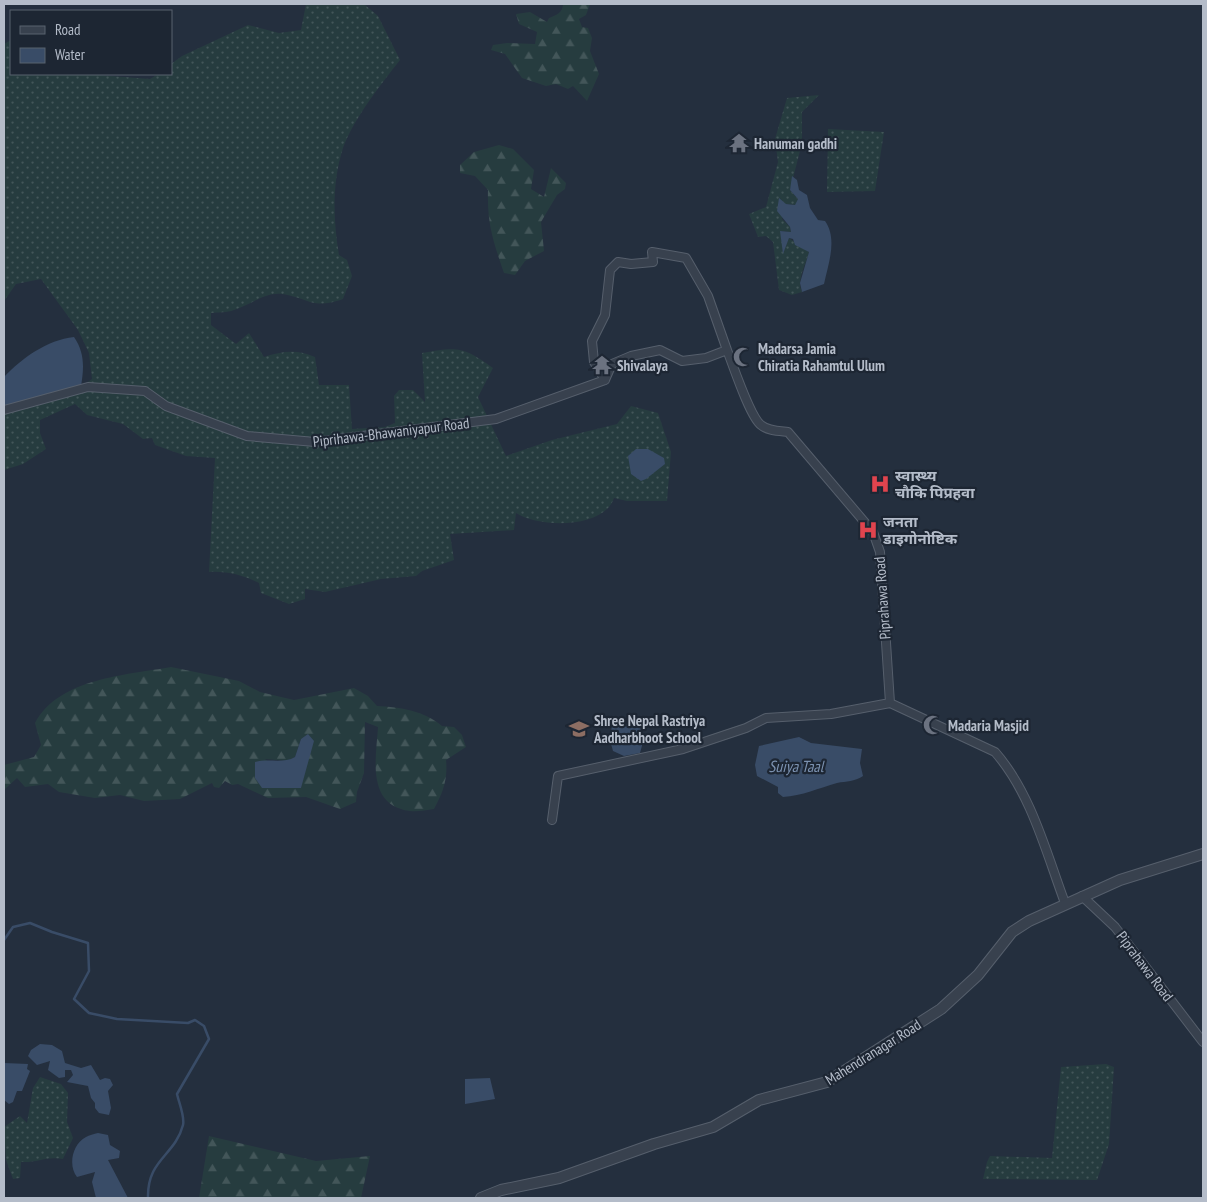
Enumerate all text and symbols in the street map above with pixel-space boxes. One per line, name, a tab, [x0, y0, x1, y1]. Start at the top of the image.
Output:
legend	[10, 10, 172, 75]
text: Road	[55, 20, 81, 39]
text: Water	[55, 45, 86, 64]
temple icon: Hanuman gadhi	[728, 132, 750, 154]
place label: Hanuman gadhi	[754, 134, 837, 153]
place label: Madarsa Jamia Chiratia Rahamtul Ulum	[758, 339, 885, 375]
mosque icon: Madarsa Jamia Chiratia Rahamtul Ulum	[732, 346, 754, 368]
temple icon: Shivalaya	[591, 354, 613, 376]
place label: Shivalaya	[617, 356, 668, 375]
street label: Piprihawa-Bhawaniyapur Road	[312, 413, 470, 451]
place label: स्वास्थ्य चाैकि पिप्रहवा	[895, 466, 975, 502]
hospital icon: स्वास्थ्य चाैकि पिप्रहवा	[869, 473, 891, 495]
place label: जनता डाइगोनोष्टिक	[882, 512, 958, 548]
hospital icon: जनता डाइगोनोष्टिक	[857, 519, 879, 541]
street label: Piprahawa Road	[870, 556, 894, 640]
place label: Shree Nepal Rastriya Aadharbhoot School	[593, 711, 705, 747]
mosque icon: Madaria Masjid	[922, 714, 944, 736]
place label: Madaria Masjid	[948, 716, 1029, 735]
school or university icon: Shree Nepal Rastriya Aadharbhoot School	[568, 718, 590, 740]
water label: Suiya Taal	[769, 756, 825, 776]
street label: Piprahawa Road	[1112, 927, 1178, 1005]
street label: Mahendranagar Road	[822, 1015, 924, 1089]

